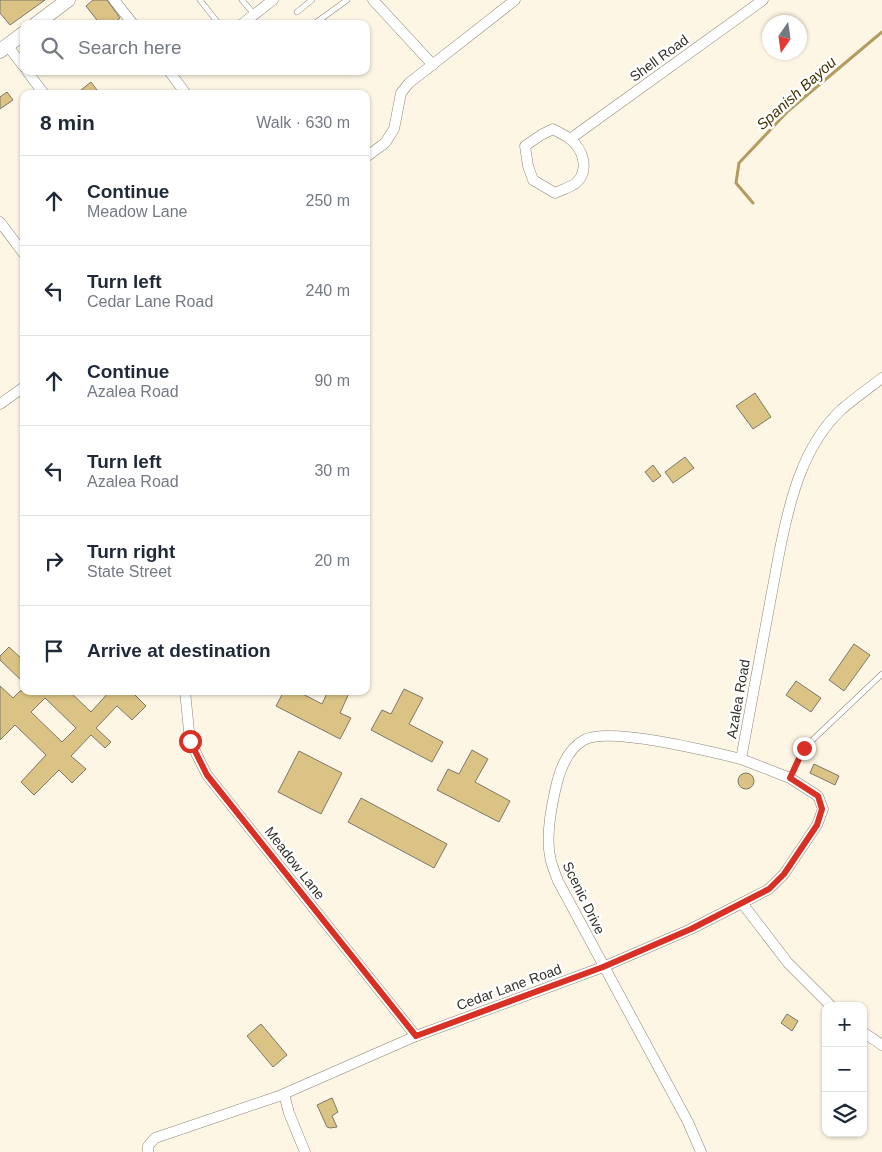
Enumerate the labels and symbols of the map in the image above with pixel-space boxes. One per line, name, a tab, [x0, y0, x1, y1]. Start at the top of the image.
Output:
north arrow	[762, 15, 807, 60]
street label: Shell Road	[627, 31, 691, 85]
water label: Spanish Bayou	[753, 52, 840, 133]
street label: Azalea Road	[723, 658, 753, 740]
route start	[179, 730, 202, 753]
route end	[793, 737, 816, 760]
street label: Meadow Lane	[262, 823, 329, 903]
street label: Scenic Drive	[560, 859, 609, 937]
street label: Cedar Lane Road	[454, 961, 564, 1013]

